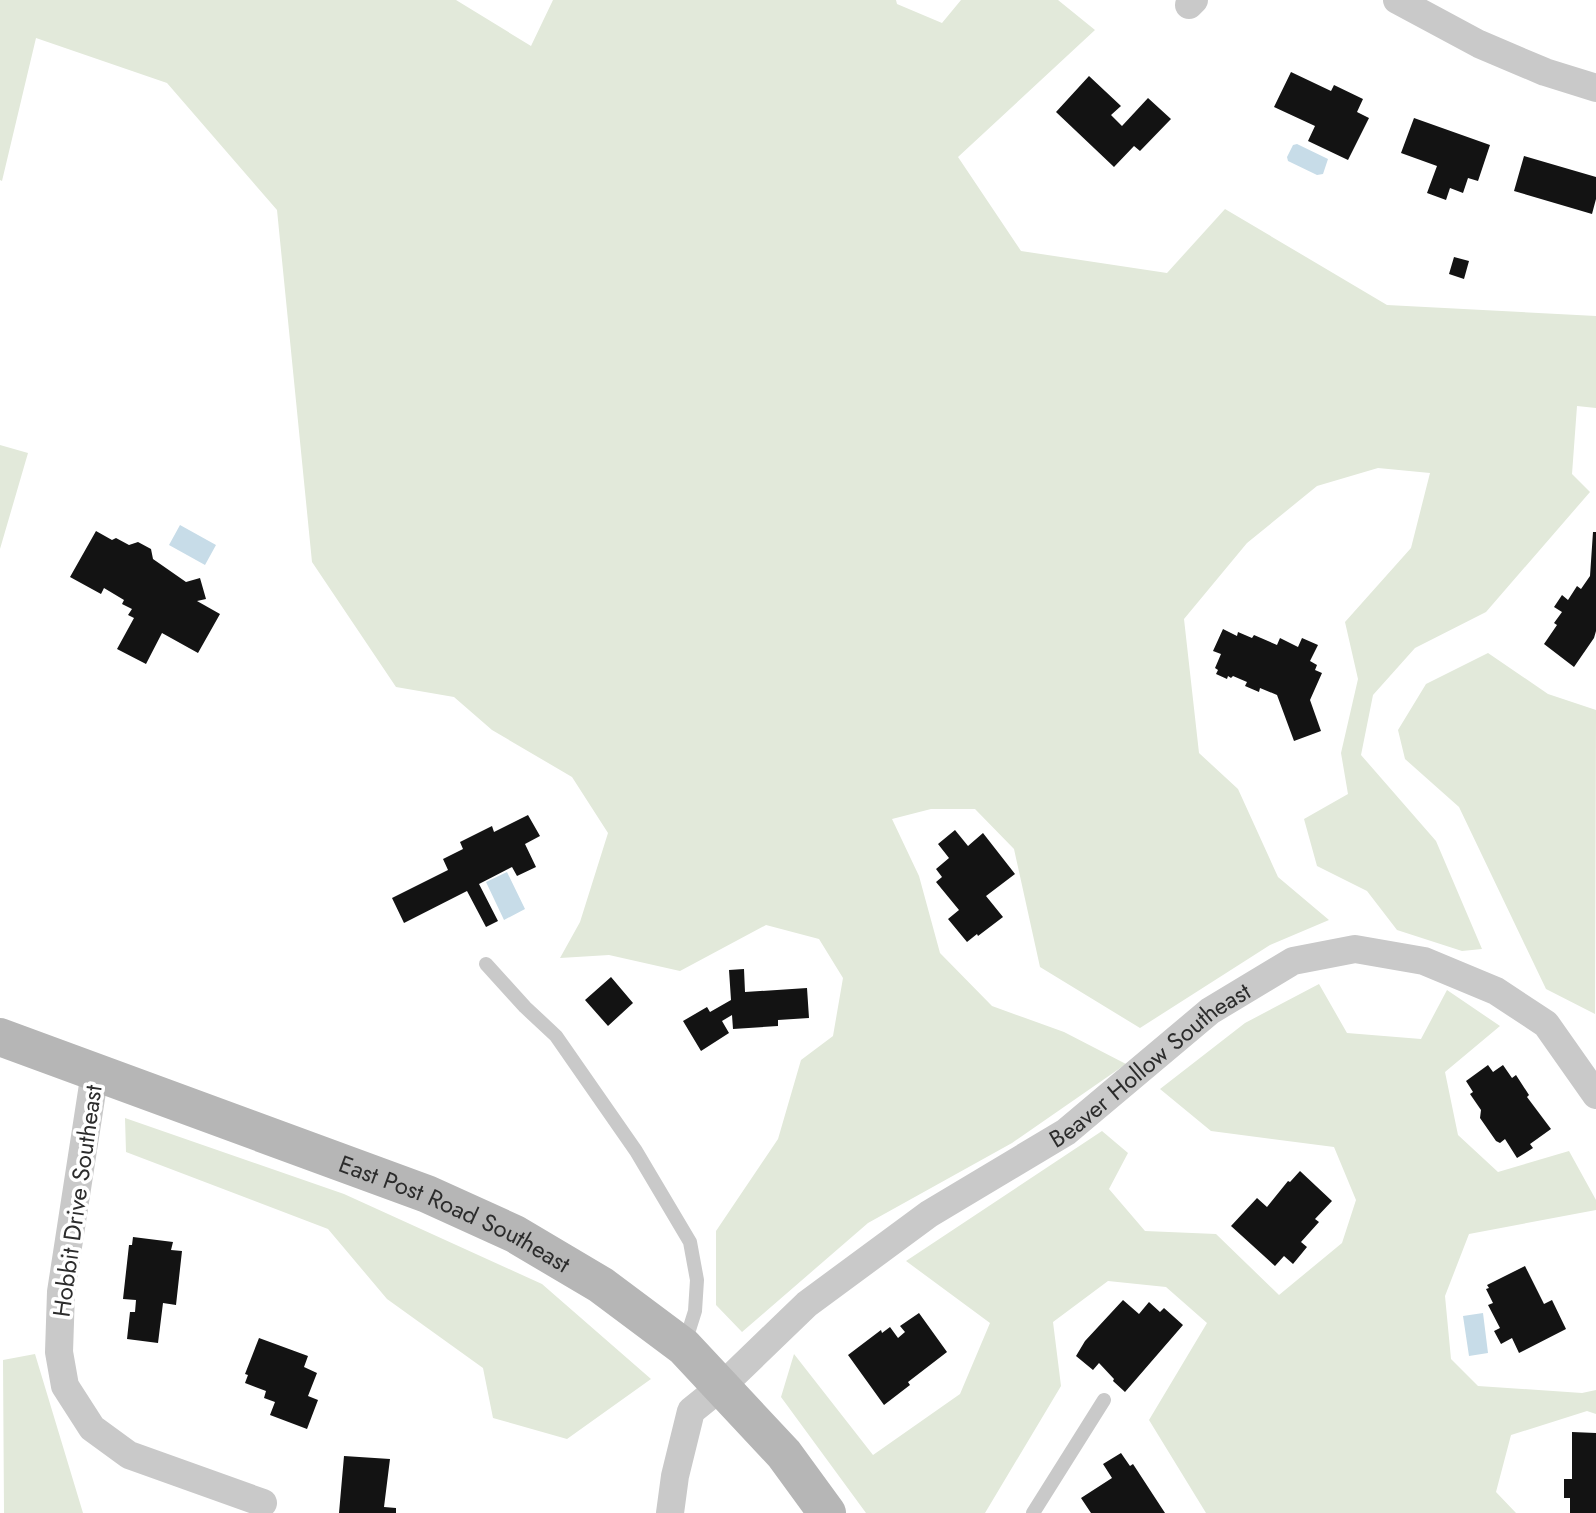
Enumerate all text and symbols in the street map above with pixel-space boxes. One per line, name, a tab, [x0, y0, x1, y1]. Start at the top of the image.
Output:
street label: Beaver Hollow Southeast	[1042, 973, 1257, 1156]
street label: Hobbit Drive Southeast	[43, 1083, 111, 1319]
street label: East Post Road Southeast	[334, 1146, 577, 1281]

